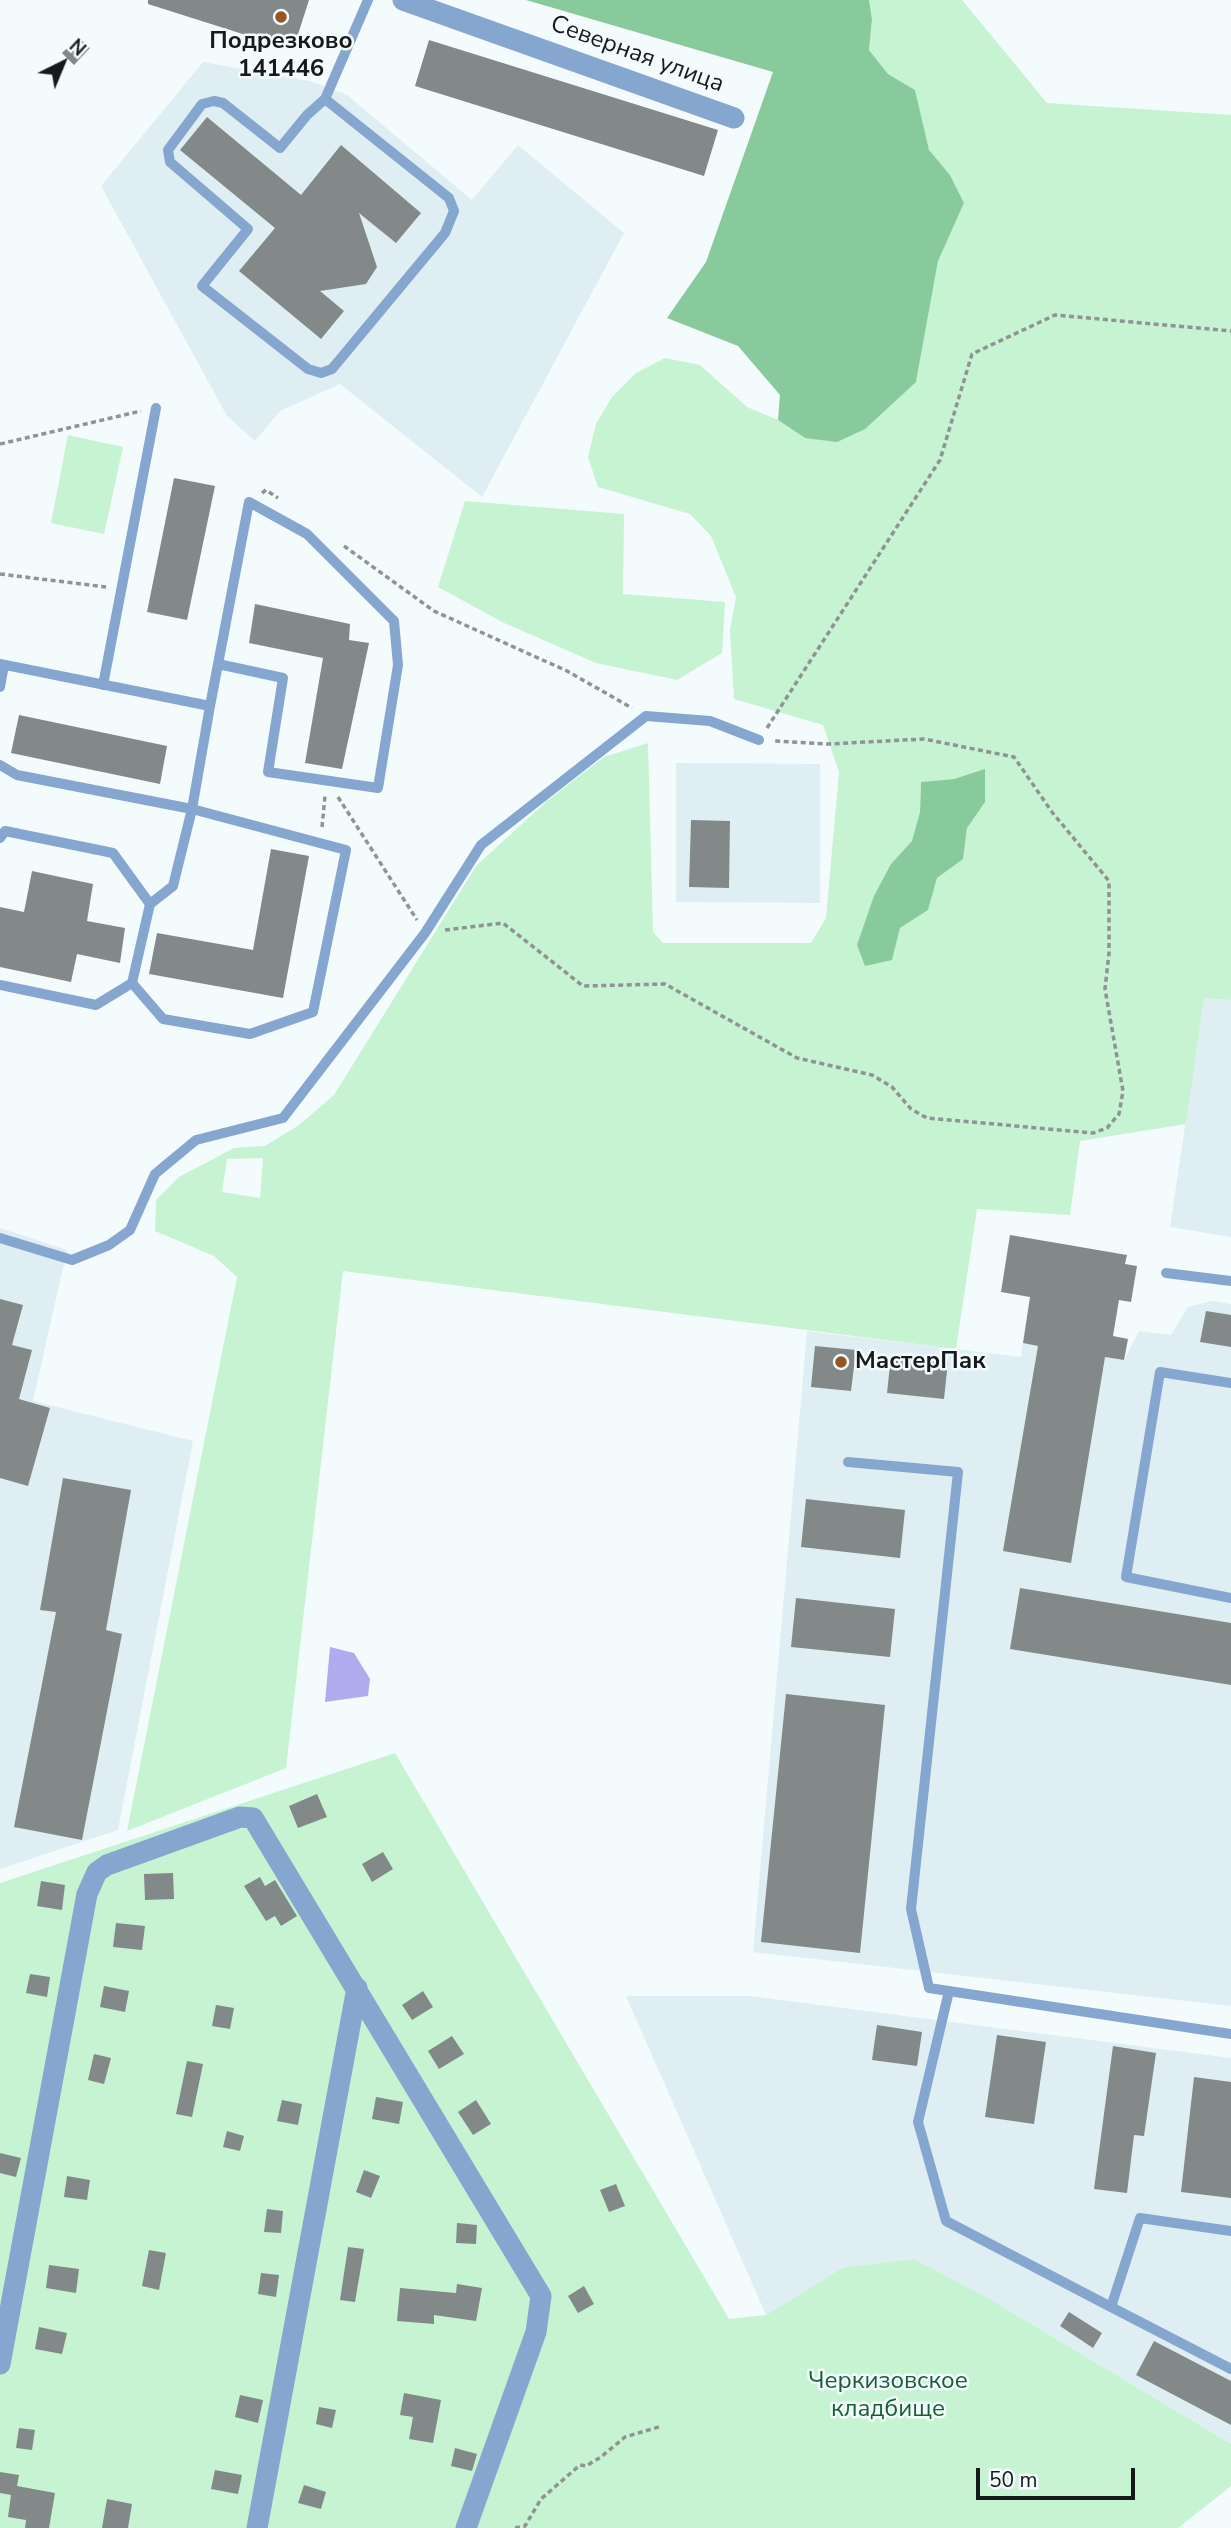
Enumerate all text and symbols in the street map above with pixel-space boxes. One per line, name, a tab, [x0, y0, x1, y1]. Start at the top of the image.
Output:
marker: Подрезково 141446	[273, 9, 289, 25]
street label: Северная улица	[546, 10, 728, 100]
north arrow	[28, 28, 98, 98]
place label: Подрезково 141446	[209, 28, 353, 84]
text: N	[63, 33, 91, 62]
place label: МастерПак	[855, 1348, 986, 1376]
marker: МастерПак	[833, 1354, 849, 1370]
park label: Черкизовское кладбище	[808, 2368, 968, 2424]
scale bar	[979, 2454, 1138, 2498]
text: 50 m	[989, 2466, 1038, 2494]

